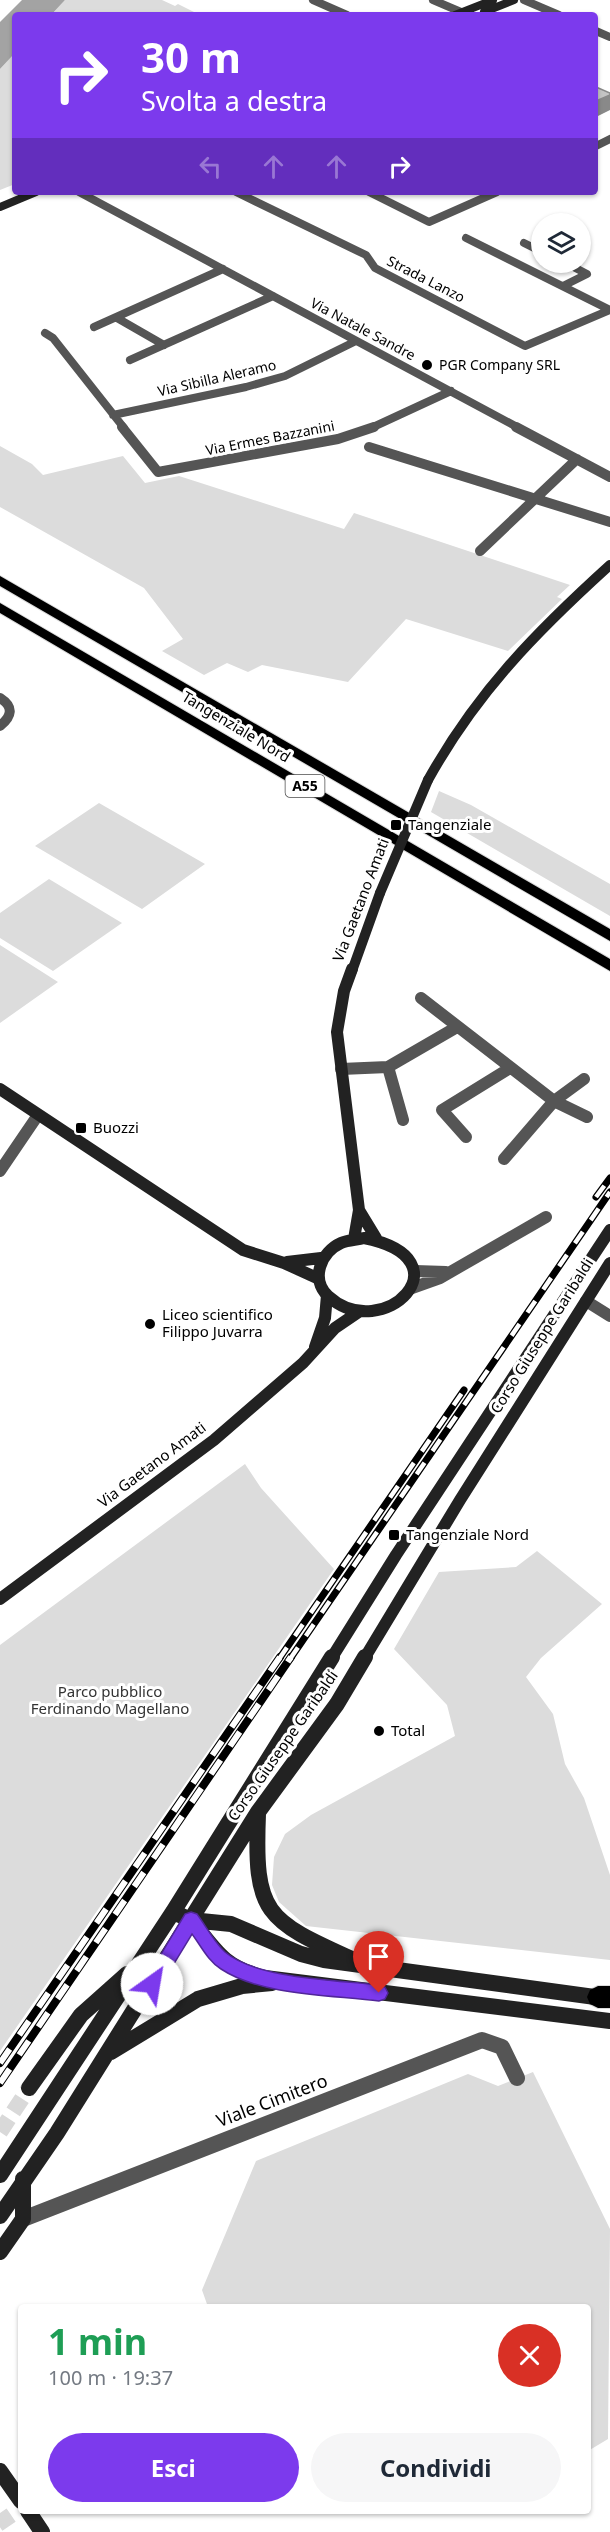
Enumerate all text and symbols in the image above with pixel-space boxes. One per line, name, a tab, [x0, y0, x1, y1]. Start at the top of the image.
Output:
text: 30 m	[141, 28, 241, 85]
icon: right	[42, 36, 120, 114]
text: Svolta a destra	[141, 82, 327, 119]
icon: left	[194, 150, 227, 183]
icon: ahead	[257, 150, 290, 183]
icon: ahead	[320, 150, 353, 183]
icon: right	[383, 150, 416, 183]
map controls	[531, 213, 591, 273]
button: layers	[531, 213, 591, 273]
street label: Strada Lanzo	[384, 251, 468, 306]
street label: Via Natale Sandre	[307, 293, 419, 364]
street label: Via Sibilla Aleramo	[156, 355, 278, 400]
place label: PGR Company SRL	[439, 355, 560, 374]
marker: PGR Company SRL	[420, 358, 434, 372]
street label: Via Ermes Bazzanini	[204, 416, 336, 459]
street label: Tangenziale Nord	[179, 686, 294, 766]
road number: A55	[286, 775, 324, 797]
place label: Tangenziale	[408, 814, 491, 834]
marker: Tangenziale	[389, 818, 403, 832]
street label: Via Gaetano Amati	[327, 835, 393, 964]
place label: Buozzi	[93, 1117, 139, 1137]
marker: Buozzi	[74, 1121, 88, 1135]
street label: Corso Giuseppe Garibaldi	[485, 1254, 597, 1417]
place label: Liceo scientifico Filippo Juvarra	[162, 1304, 273, 1341]
marker: Liceo scientifico Filippo Juvarra	[143, 1317, 157, 1331]
street label: Via Gaetano Amati	[93, 1417, 209, 1511]
place label: Tangenziale Nord	[406, 1524, 529, 1544]
marker: Tangenziale Nord	[387, 1528, 401, 1542]
street label: Corso Giuseppe Garibaldi	[223, 1666, 342, 1825]
park label: Parco pubblico Ferdinando Magellano	[31, 1681, 189, 1718]
place label: Total	[391, 1720, 425, 1740]
marker: Total	[372, 1724, 386, 1738]
pin	[353, 1931, 404, 1993]
icon: arrive	[362, 1940, 395, 1973]
position arrow	[120, 1952, 184, 2016]
street label: Viale Cimitero	[213, 2068, 331, 2132]
text: 1 min	[48, 2317, 147, 2366]
button: close	[498, 2324, 561, 2387]
text: 100 m · 19:37	[48, 2364, 173, 2391]
button: Esci	[48, 2433, 299, 2502]
button: Condividi	[311, 2433, 561, 2502]

